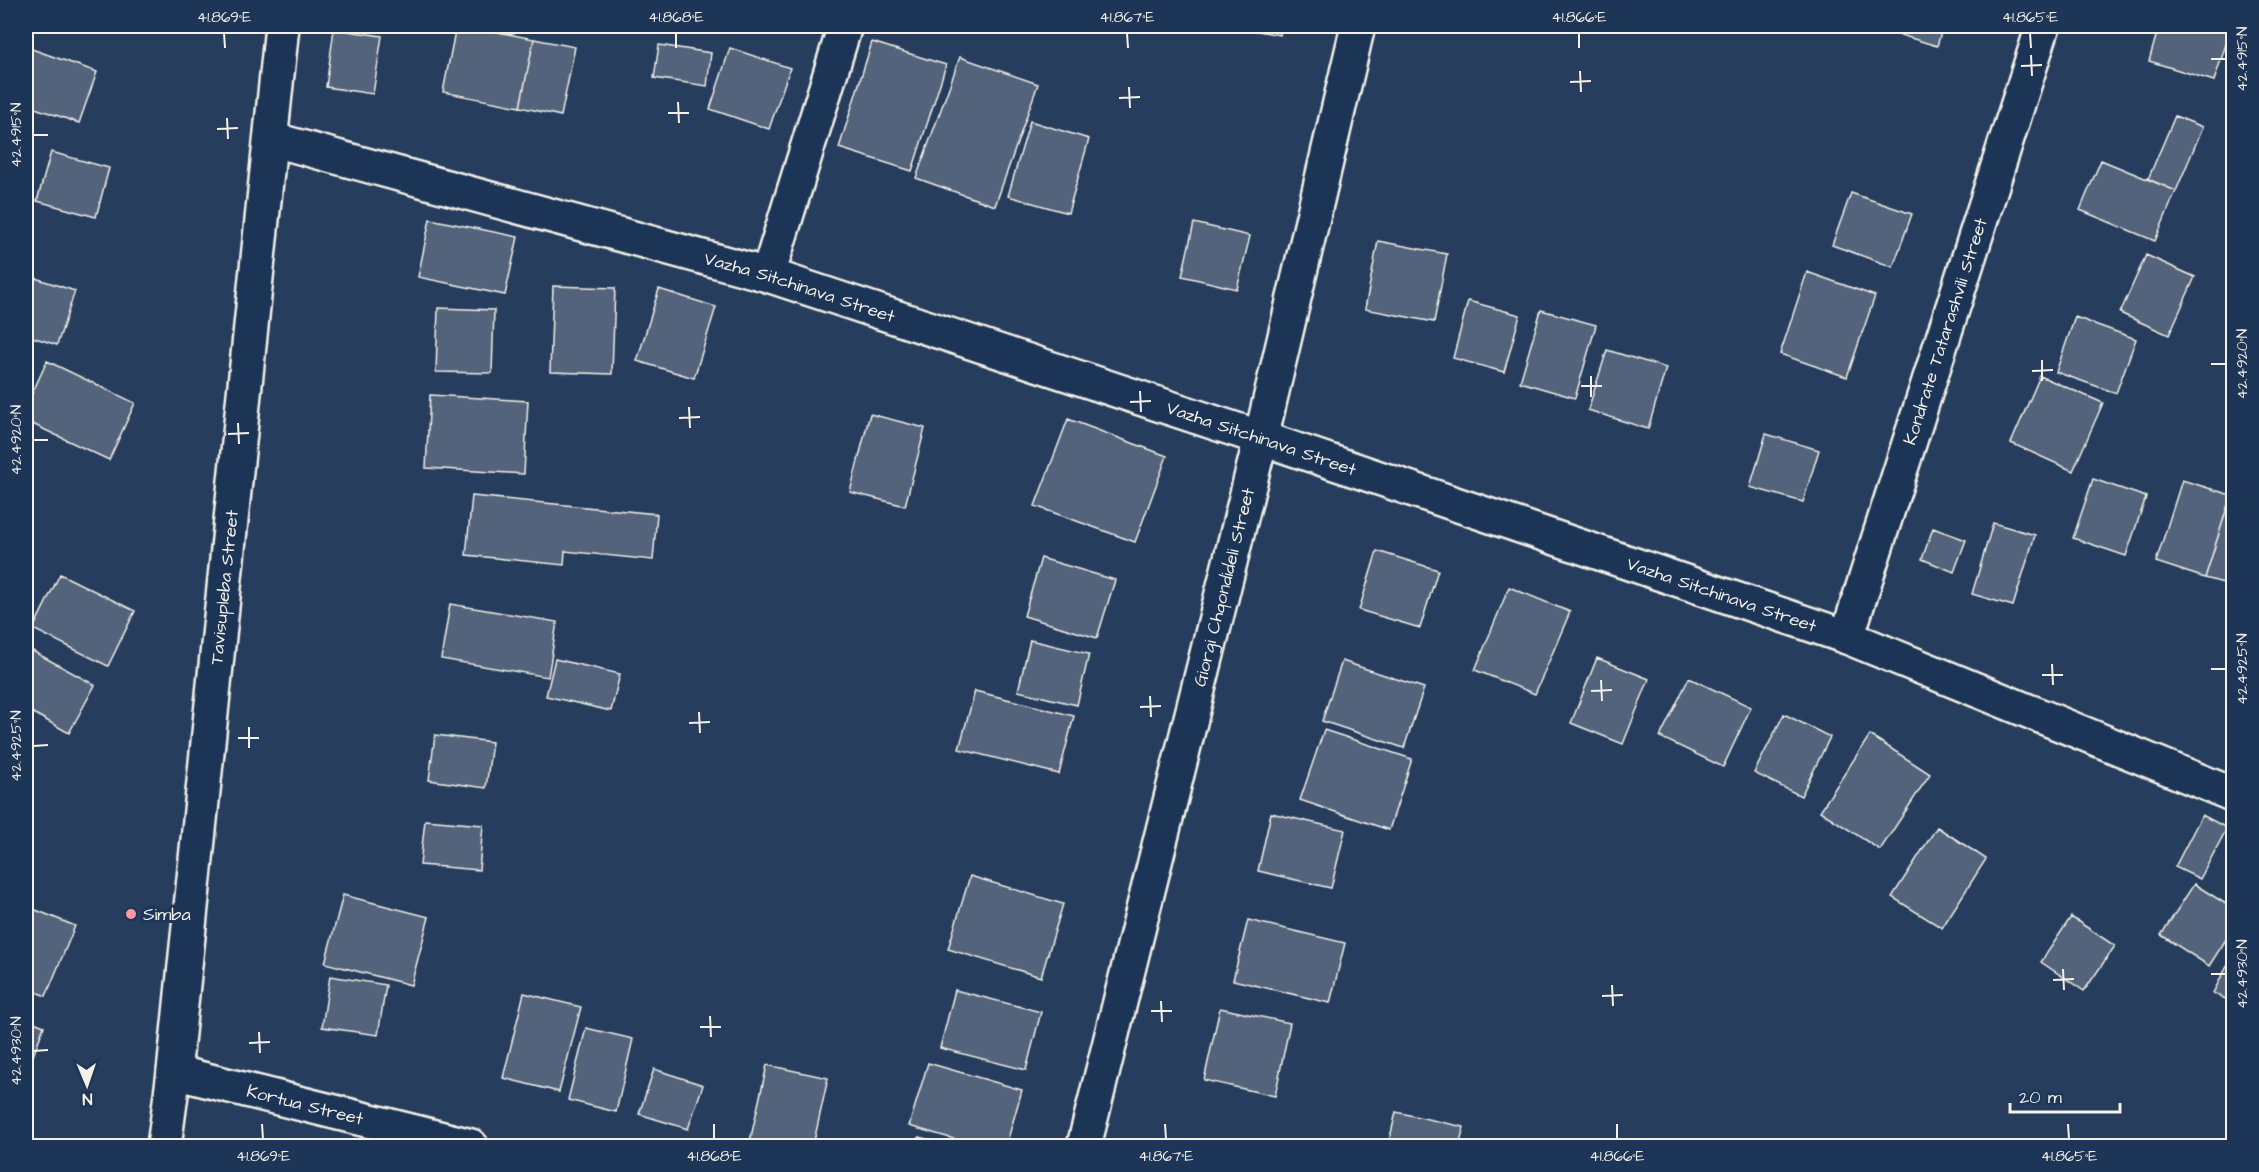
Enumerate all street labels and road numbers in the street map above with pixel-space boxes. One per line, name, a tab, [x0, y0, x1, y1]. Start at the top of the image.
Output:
street label: Kondrate Tatarashvili Street	[1897, 214, 1993, 448]
street label: Vazha Sitchinava Street	[701, 246, 899, 329]
street label: Vazha Sitchinava Street	[1163, 395, 1360, 482]
street label: Giorgi Chqondideli Street	[1187, 485, 1261, 689]
street label: Tavisupleba Street	[204, 508, 245, 666]
street label: Vazha Sitchinava Street	[1623, 551, 1820, 638]
street label: Kortua Street	[244, 1078, 367, 1131]

